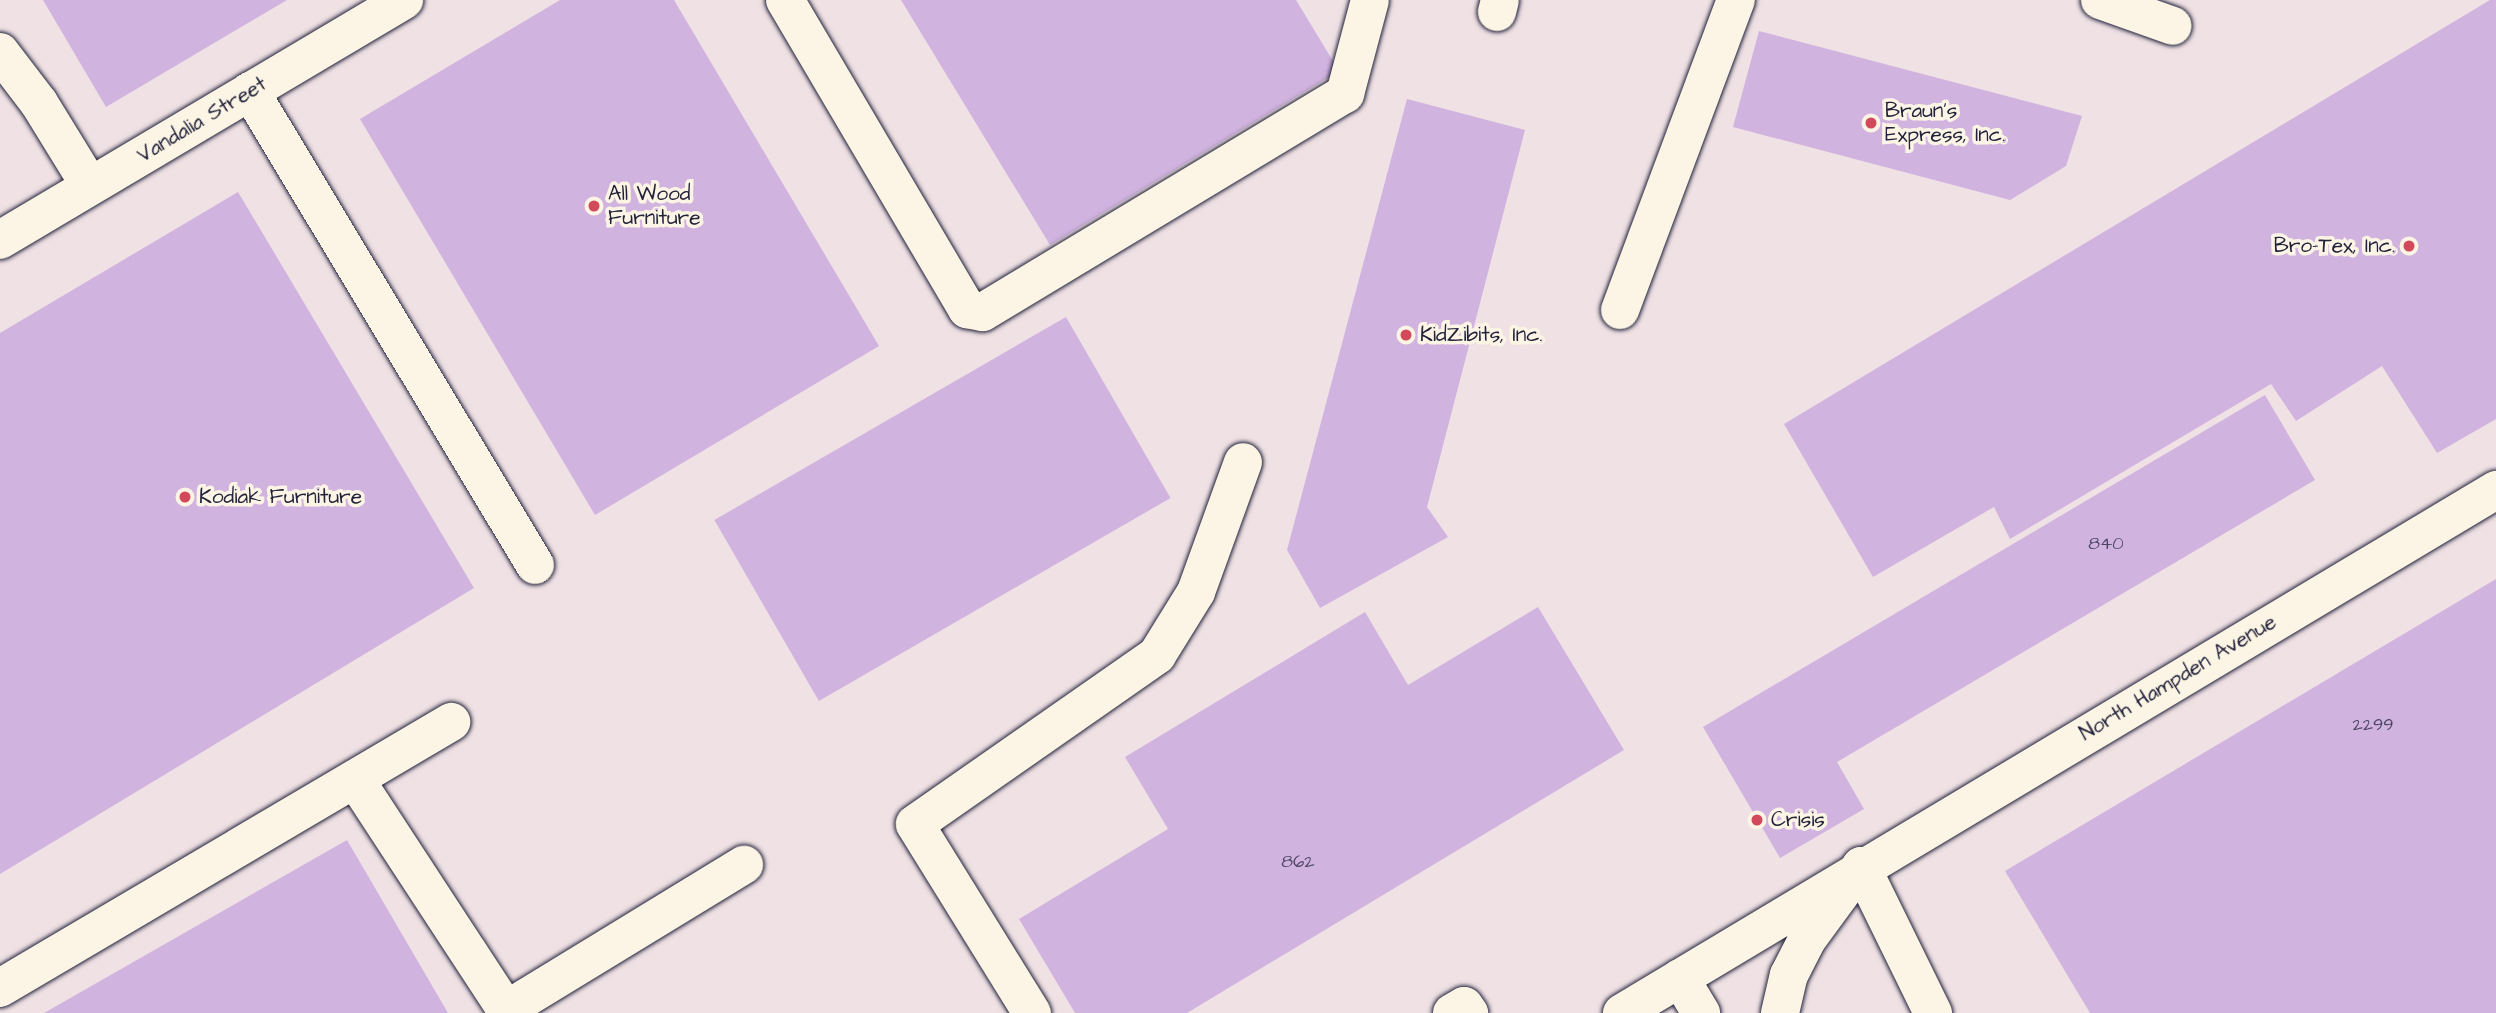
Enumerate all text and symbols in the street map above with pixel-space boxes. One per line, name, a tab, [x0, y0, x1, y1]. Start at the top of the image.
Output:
street label: Vandalia Street	[133, 72, 271, 168]
place label: Braun's Express, Inc.	[1885, 98, 2005, 148]
marker: Braun's Express, Inc.	[1863, 115, 1879, 131]
place label: All Wood Furniture	[608, 181, 701, 231]
marker: All Wood Furniture	[586, 198, 602, 214]
place label: Bro-Tex, Inc.	[2274, 233, 2395, 259]
marker: Bro-Tex, Inc.	[2401, 238, 2417, 254]
place label: KidZibits, Inc.	[1420, 322, 1542, 348]
marker: KidZibits, Inc.	[1398, 327, 1414, 343]
place label: Kodiak Furniture	[199, 484, 362, 510]
marker: Kodiak Furniture	[177, 489, 193, 505]
house number: 840	[2088, 533, 2124, 555]
street label: North Hampden Avenue	[2075, 609, 2281, 747]
house number: 2299	[2352, 714, 2394, 736]
place label: Crisis	[1771, 807, 1825, 833]
marker: Crisis	[1749, 812, 1765, 828]
house number: 862	[1281, 851, 1315, 873]

